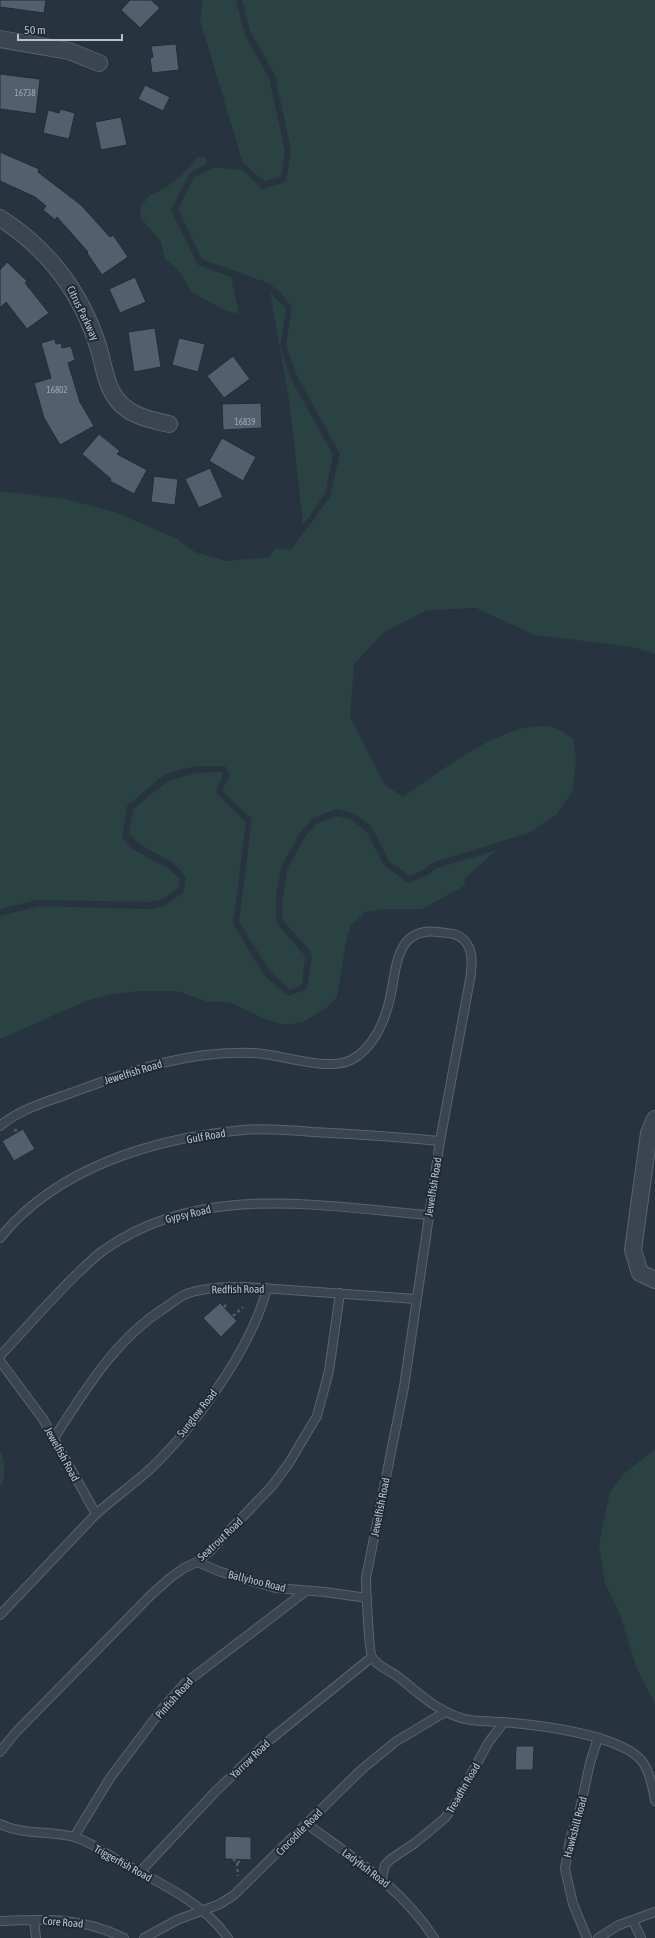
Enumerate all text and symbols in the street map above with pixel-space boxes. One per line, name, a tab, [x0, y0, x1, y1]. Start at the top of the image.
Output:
scale bar	[18, 16, 122, 42]
text: 50 m	[24, 23, 46, 37]
house number: 16738	[14, 88, 36, 98]
street label: Citrus Parkway	[65, 284, 102, 343]
house number: 16802	[46, 385, 68, 395]
house number: 16839	[234, 417, 256, 427]
street label: Jewelfish Road	[103, 1057, 163, 1087]
street label: Gulf Road	[185, 1127, 227, 1145]
street label: Jewelfish Road	[422, 1156, 444, 1218]
street label: Gypsy Road	[164, 1203, 212, 1225]
street label: Redfish Road	[211, 1283, 265, 1295]
street label: Sunglow Road	[175, 1387, 219, 1439]
street label: Jewelfish Road	[42, 1425, 82, 1483]
street label: Jewelfish Road	[368, 1476, 392, 1538]
street label: Seatrout Road	[195, 1515, 245, 1563]
street label: Ballyhoo Road	[227, 1568, 287, 1594]
street label: Pinfish Road	[153, 1675, 195, 1721]
street label: Yarrow Road	[228, 1737, 272, 1781]
street label: Treadfin Road	[444, 1761, 482, 1815]
street label: Hawksbill Road	[561, 1795, 589, 1859]
street label: Crocodile Road	[273, 1806, 325, 1858]
street label: Triggerfish Road	[92, 1842, 154, 1884]
street label: Ladyfish Road	[340, 1846, 392, 1890]
street label: Core Road	[42, 1914, 84, 1930]

